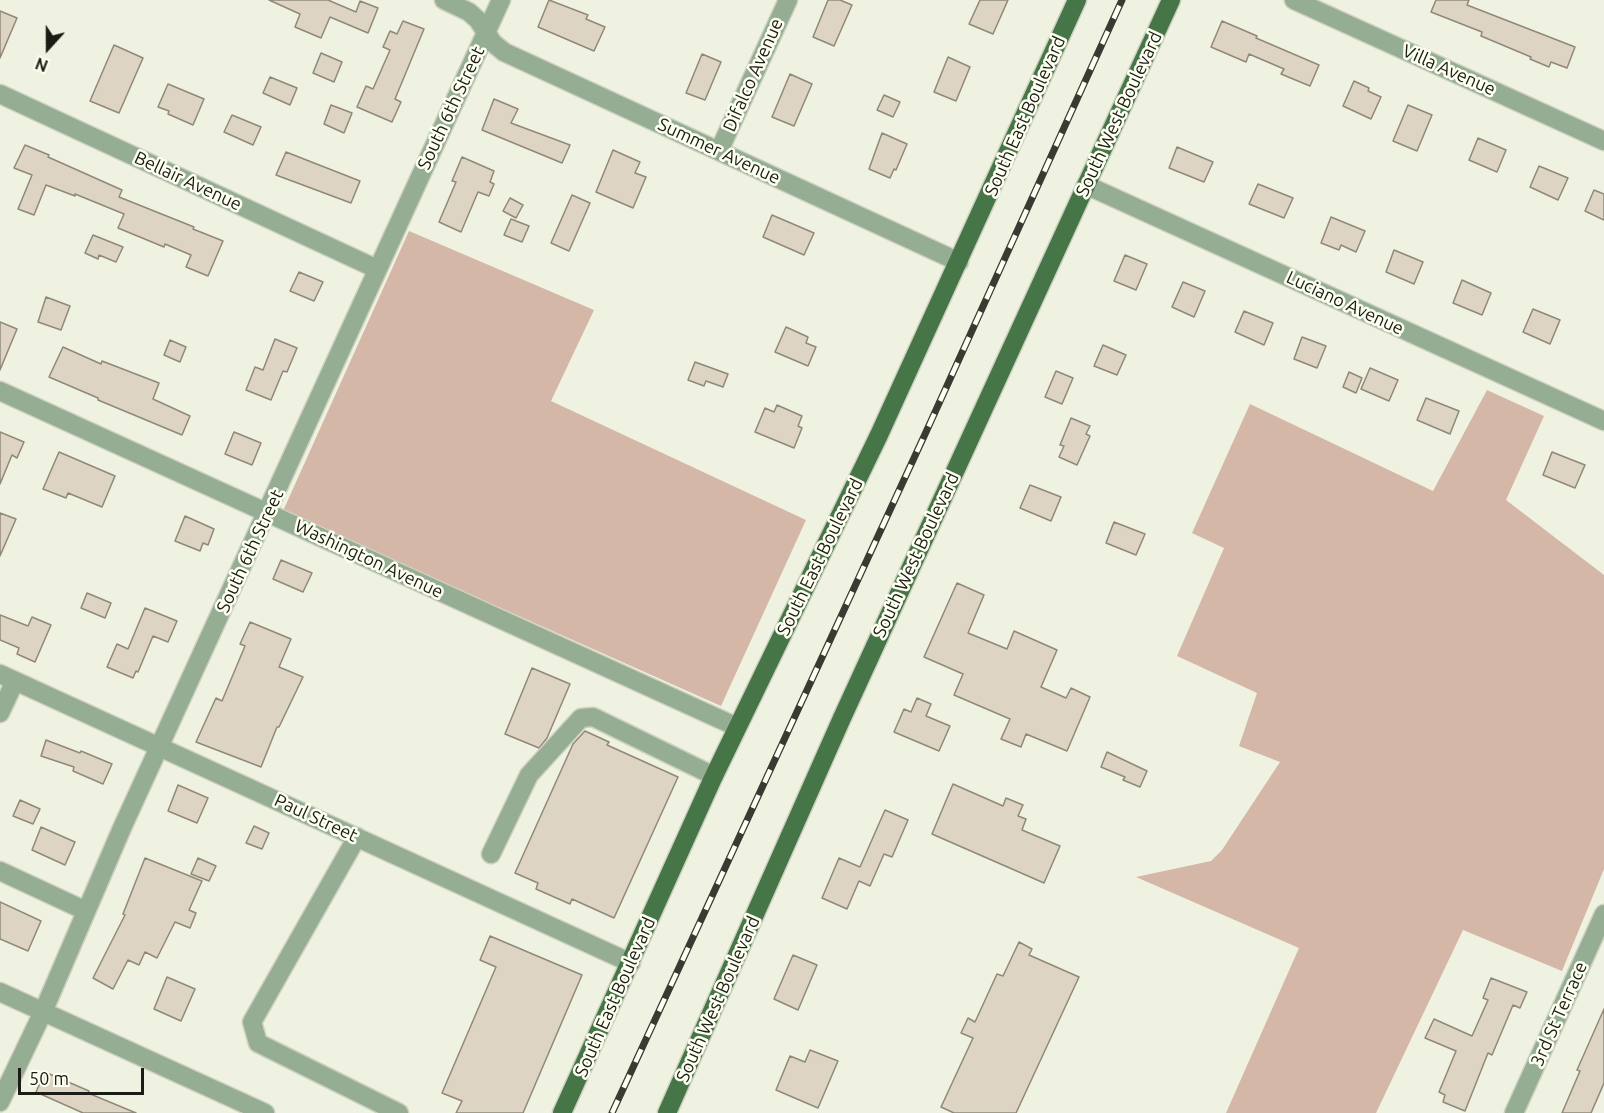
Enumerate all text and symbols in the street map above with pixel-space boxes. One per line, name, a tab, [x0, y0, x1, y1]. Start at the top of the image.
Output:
street label: Difalco Avenue	[718, 15, 788, 135]
north arrow	[18, 18, 78, 78]
street label: South West Boulevard	[1071, 28, 1167, 200]
street label: South East Boulevard	[980, 33, 1070, 199]
street label: Villa Avenue	[1399, 40, 1499, 100]
street label: South 6th Street	[413, 43, 489, 173]
text: N	[33, 54, 50, 75]
street label: Summer Avenue	[654, 113, 784, 189]
street label: Bellair Avenue	[131, 147, 245, 215]
street label: Luciano Avenue	[1283, 266, 1407, 340]
street label: South West Boulevard	[868, 469, 964, 641]
street label: South East Boulevard	[773, 475, 867, 639]
street label: South 6th Street	[212, 486, 288, 616]
street label: Washington Avenue	[291, 515, 447, 603]
street label: Paul Street	[271, 789, 361, 847]
street label: South West Boulevard	[672, 913, 764, 1085]
street label: South East Boulevard	[570, 914, 660, 1080]
street label: 3rd St Terrace	[1526, 958, 1592, 1070]
scale bar	[21, 1056, 147, 1094]
text: 50 m	[29, 1068, 69, 1088]

